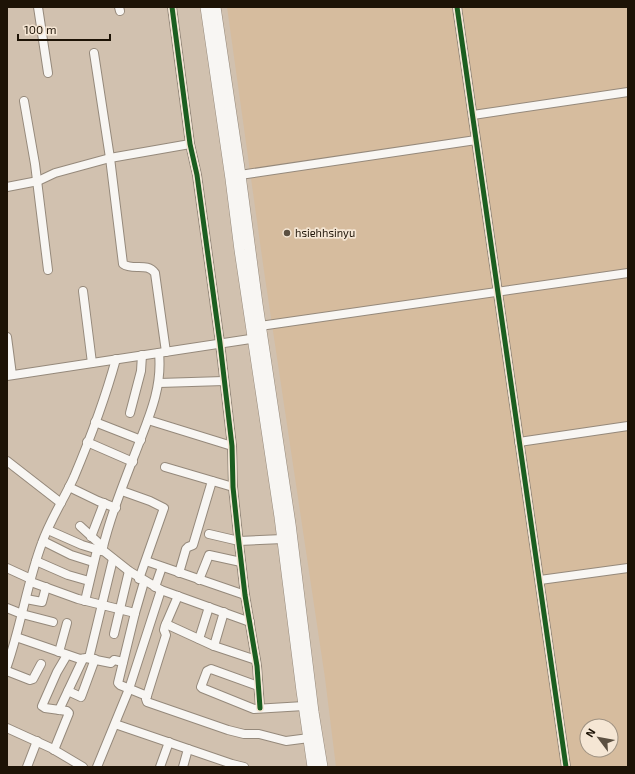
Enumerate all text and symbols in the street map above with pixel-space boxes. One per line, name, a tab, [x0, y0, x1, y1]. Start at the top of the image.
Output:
scale bar	[18, 16, 110, 42]
text: 100 m	[24, 22, 56, 36]
place label: hsiehhsinyu	[295, 226, 355, 239]
marker: hsiehhsinyu	[282, 228, 292, 238]
north arrow	[579, 718, 619, 758]
text: N	[582, 726, 598, 739]

